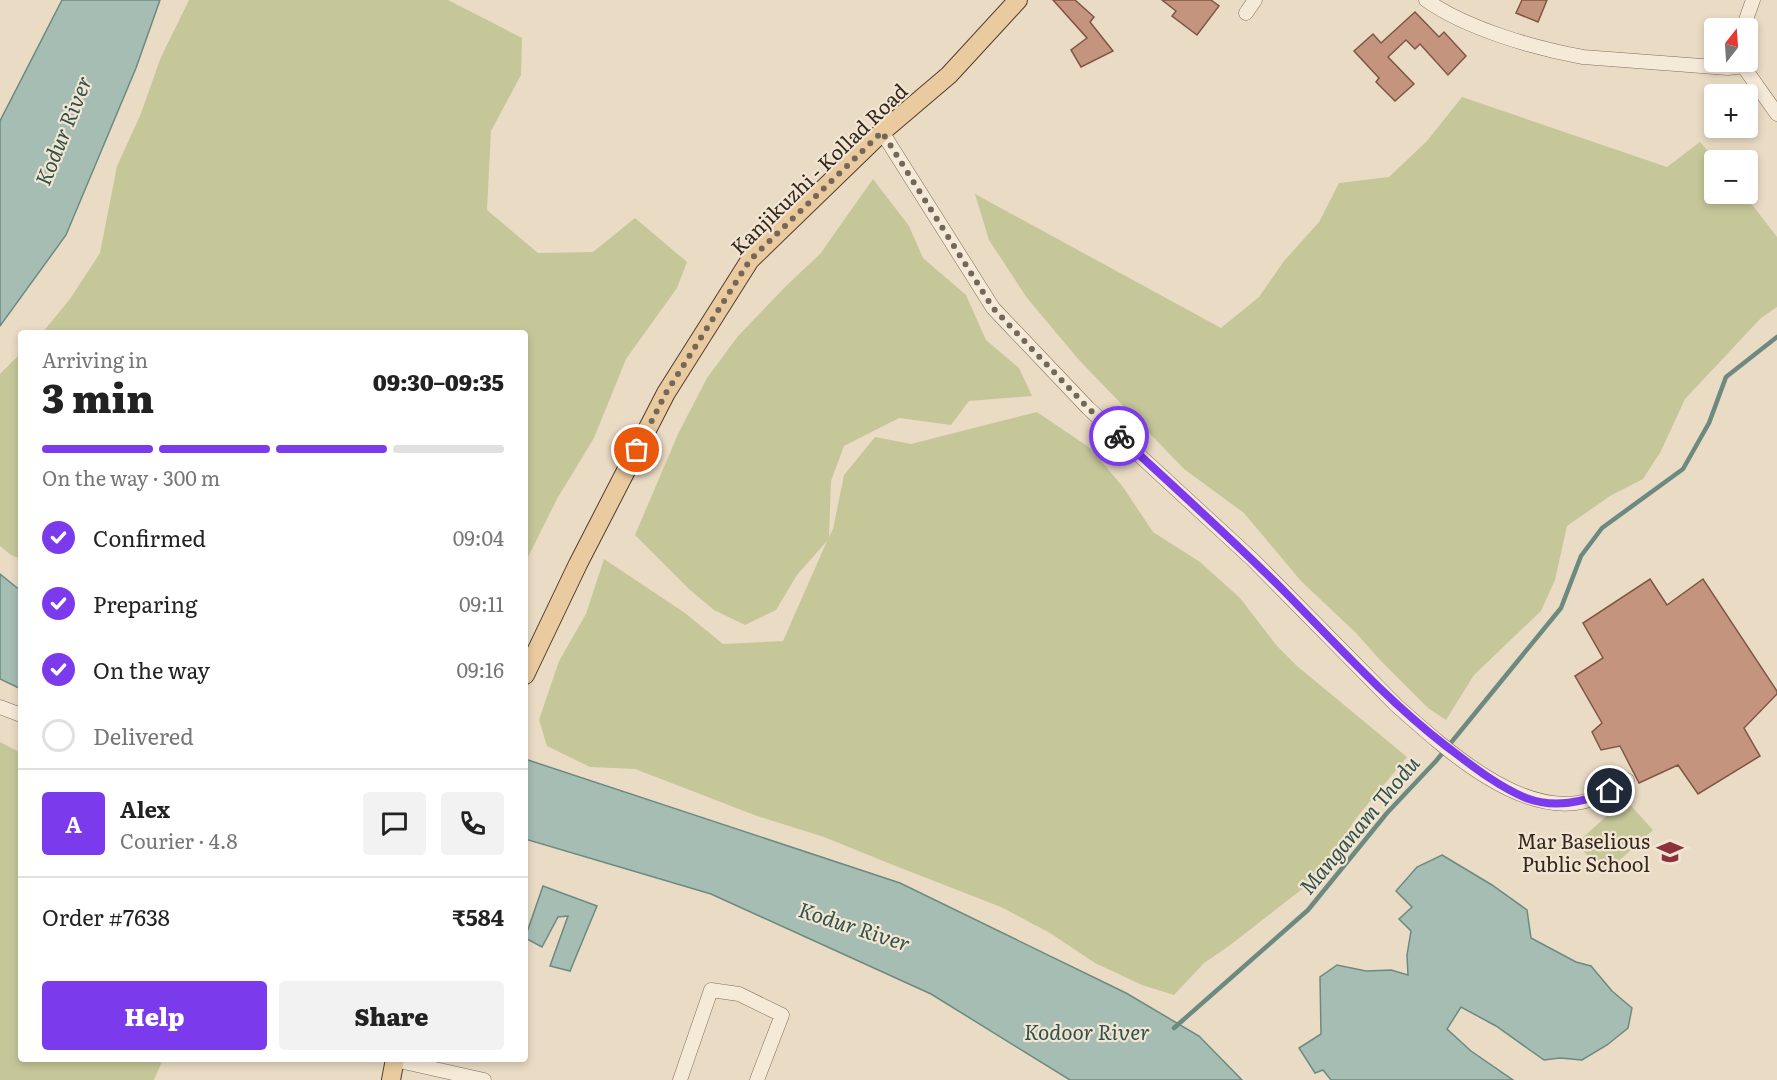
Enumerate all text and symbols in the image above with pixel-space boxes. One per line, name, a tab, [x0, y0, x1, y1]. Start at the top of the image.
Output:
north arrow	[1704, 18, 1758, 72]
map controls	[1704, 18, 1758, 204]
water label: Kodur River	[26, 70, 98, 189]
street label: Kanjikuzhi - Kollad Road	[723, 75, 913, 261]
button: +	[1704, 84, 1758, 138]
button: −	[1704, 150, 1758, 204]
text: Arriving in	[42, 344, 148, 374]
text: 09:30–09:35	[373, 365, 504, 398]
text: 3 min	[42, 367, 154, 425]
courier	[1089, 406, 1149, 466]
icon: bike	[1103, 420, 1136, 453]
pin	[611, 424, 662, 475]
icon: bag	[620, 433, 653, 466]
text: On the way · 300 m	[42, 462, 220, 492]
icon: check	[42, 521, 75, 554]
text: Confirmed	[93, 521, 206, 554]
text: 09:04	[453, 522, 504, 552]
icon: check	[42, 587, 75, 620]
text: Preparing	[93, 587, 197, 620]
text: 09:11	[459, 588, 504, 618]
icon: check	[42, 653, 75, 686]
text: On the way	[93, 653, 210, 686]
text: 09:16	[456, 654, 504, 684]
text: Delivered	[93, 719, 194, 752]
water label: Manganam Thodu	[1291, 747, 1426, 900]
pin	[1584, 765, 1635, 816]
icon: home	[1593, 774, 1626, 807]
text: Alex	[120, 792, 170, 825]
button: chat	[363, 792, 426, 855]
button: phone	[441, 792, 504, 855]
text: A	[65, 807, 82, 840]
text: Courier · 4.8	[120, 825, 237, 855]
place label: Mar Baselious Public School	[1517, 825, 1650, 878]
school or university icon: Mar Baselious Public School	[1655, 837, 1685, 867]
water label: Kodur River	[795, 892, 915, 958]
text: Order #7638	[42, 900, 170, 933]
text: ₹584	[452, 900, 504, 933]
button: Help	[42, 981, 267, 1050]
button: Share	[279, 981, 504, 1050]
water label: Kodoor River	[1024, 1015, 1150, 1046]

